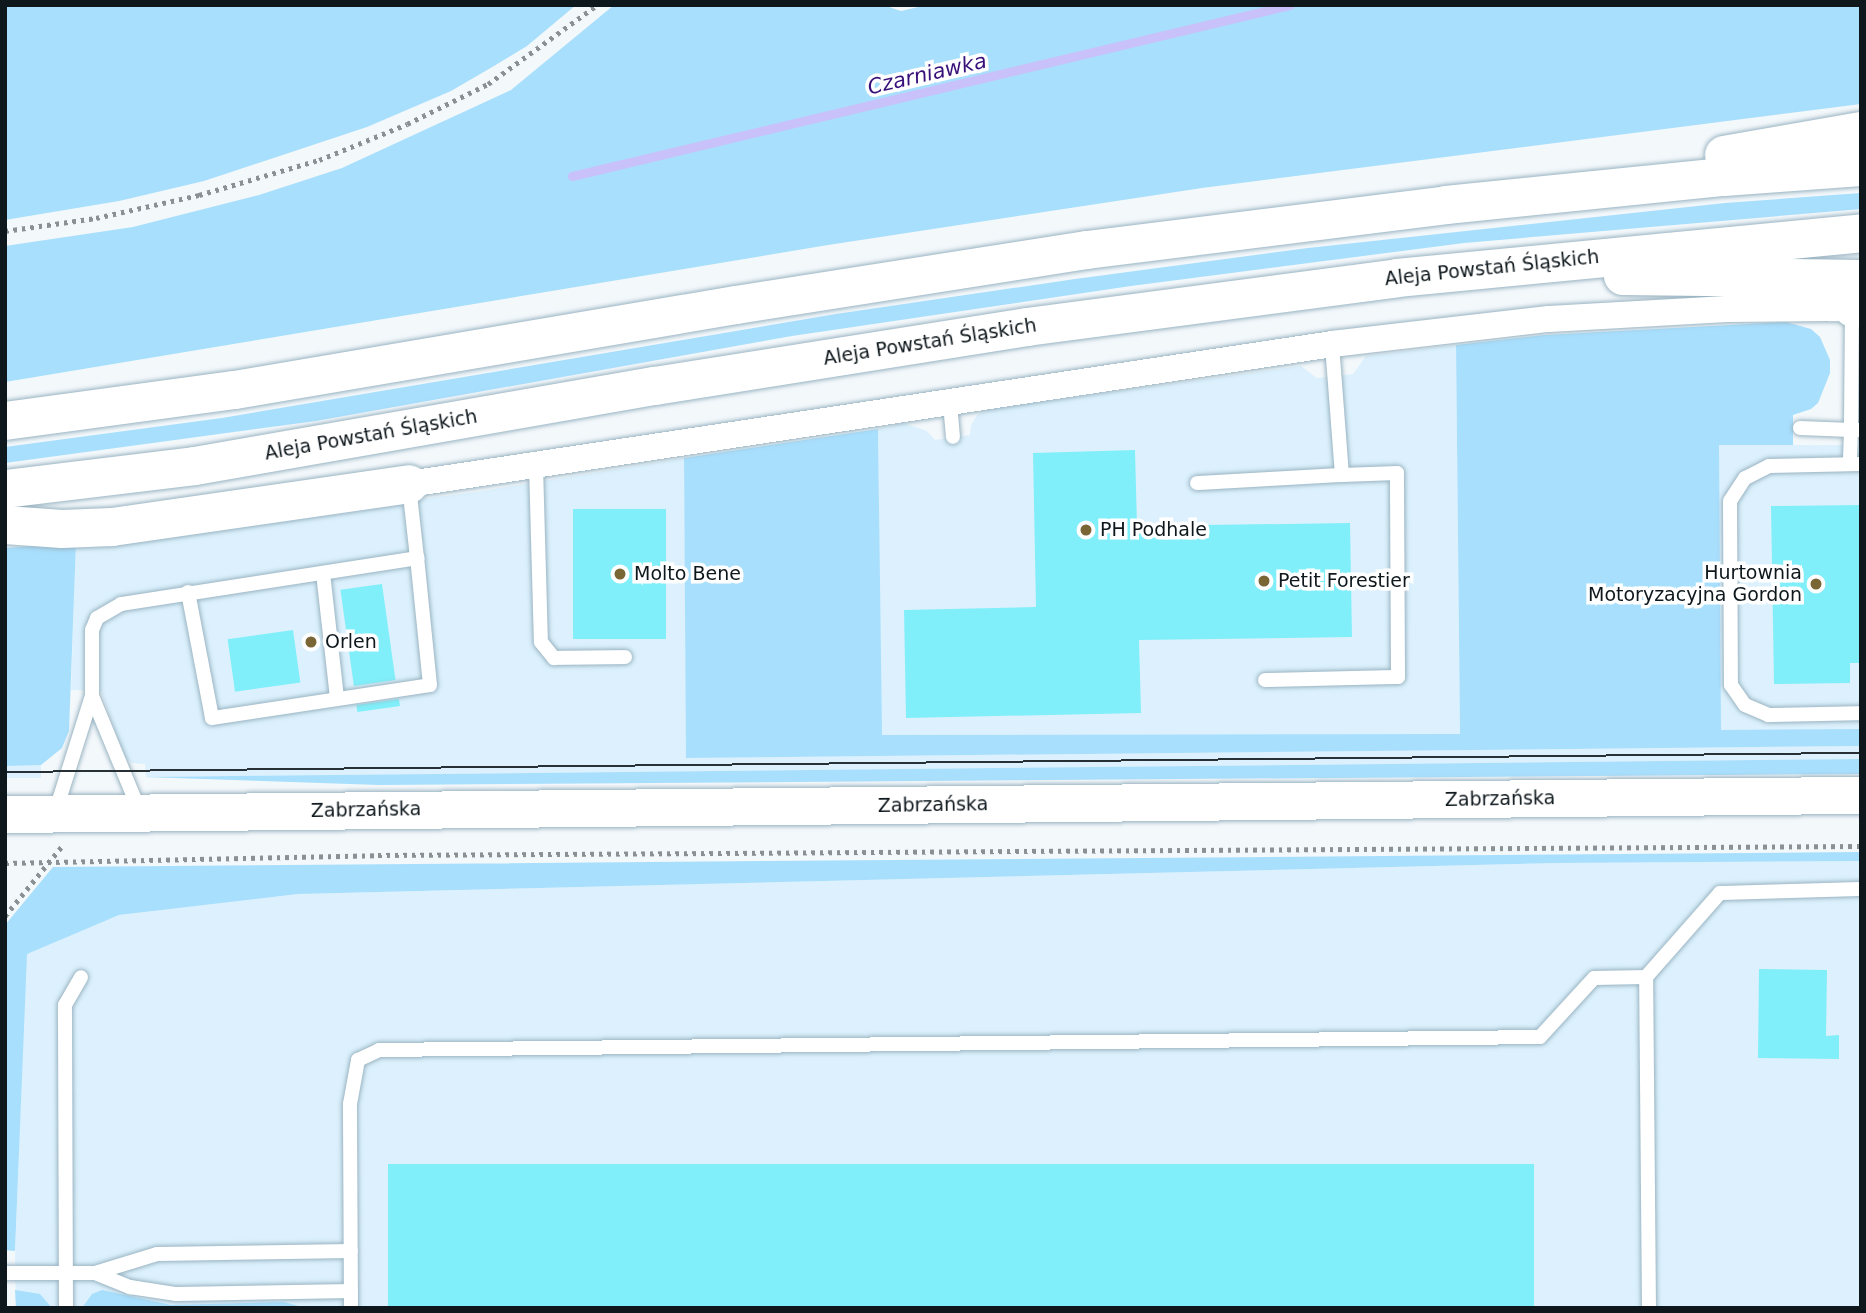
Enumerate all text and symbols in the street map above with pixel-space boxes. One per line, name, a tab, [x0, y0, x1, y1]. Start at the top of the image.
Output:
water label: Czarniawka	[865, 48, 989, 100]
street label: Aleja Powstań Śląskich	[1384, 245, 1600, 291]
street label: Aleja Powstań Śląskich	[822, 314, 1038, 370]
street label: Aleja Powstań Śląskich	[263, 405, 479, 465]
place label: PH Podhale	[1100, 519, 1207, 541]
marker: PH Podhale	[1078, 522, 1094, 538]
place label: Hurtownia Motoryzacyjna Gordon	[1588, 562, 1802, 606]
place label: Molto Bene	[634, 563, 741, 585]
marker: Molto Bene	[612, 566, 628, 582]
place label: Petit Forestier	[1278, 570, 1410, 592]
marker: Petit Forestier	[1256, 573, 1272, 589]
marker: Hurtownia Motoryzacyjna Gordon	[1808, 576, 1824, 592]
place label: Orlen	[325, 631, 377, 653]
marker: Orlen	[303, 634, 319, 650]
street label: Zabrzańska	[1445, 787, 1555, 811]
street label: Zabrzańska	[878, 793, 988, 817]
street label: Zabrzańska	[311, 798, 421, 822]

